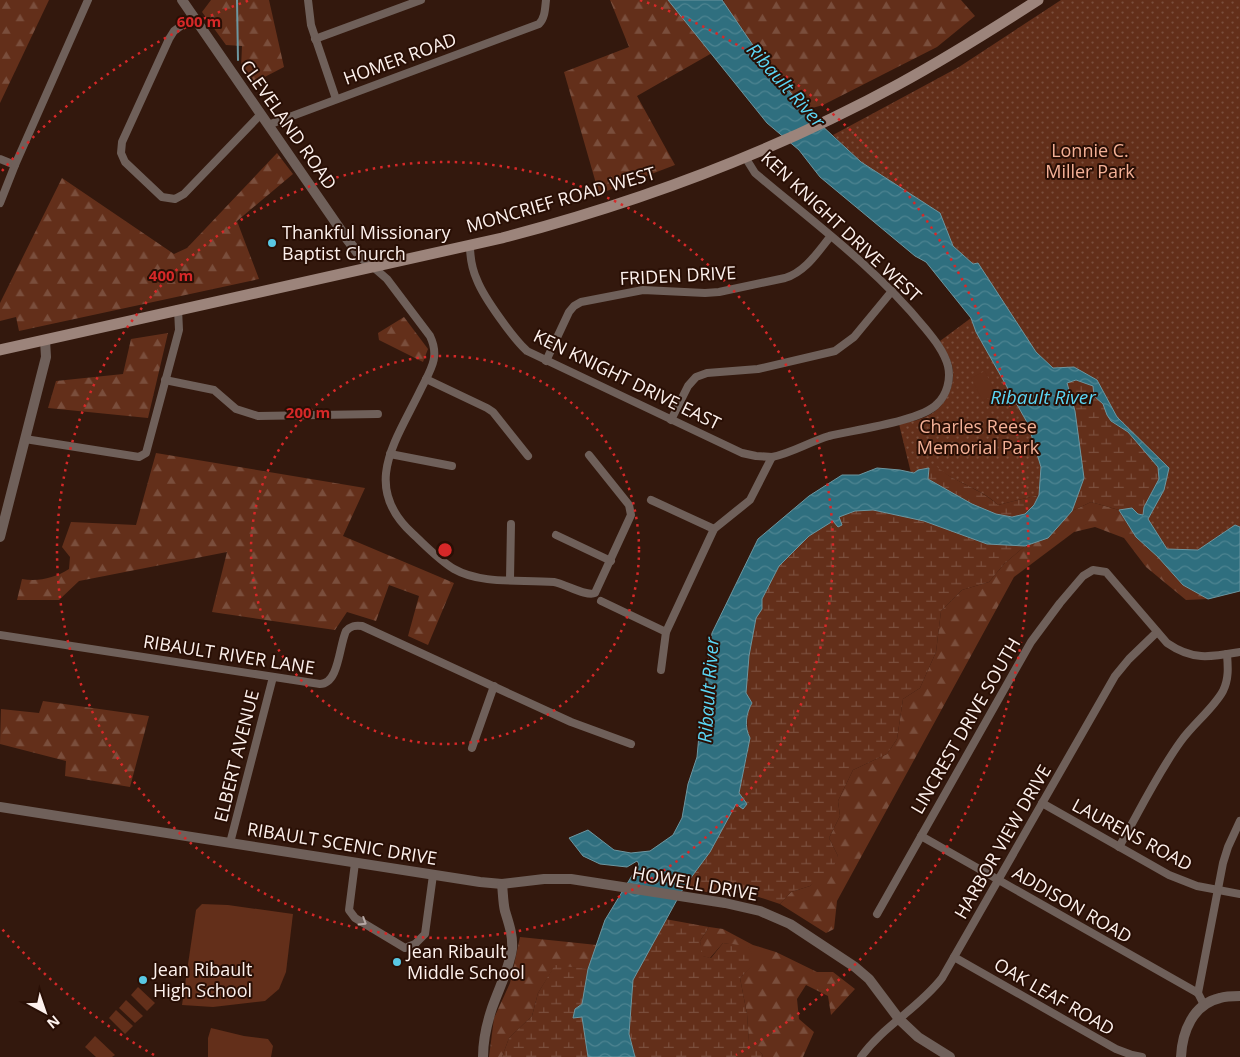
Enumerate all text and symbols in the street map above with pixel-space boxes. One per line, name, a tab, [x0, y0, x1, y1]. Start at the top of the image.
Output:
text: 600 m	[177, 11, 221, 31]
street label: HOMER ROAD	[340, 26, 460, 90]
water label: Ribault River	[741, 37, 832, 134]
street label: CLEVELAND ROAD	[235, 55, 343, 194]
park label: Lonnie C. Miller Park	[1045, 138, 1135, 183]
street label: KEN KNIGHT DRIVE WEST	[756, 146, 927, 307]
street label: MONCRIEF ROAD WEST	[463, 160, 658, 238]
place label: Thankful Missionary Baptist Church	[282, 220, 451, 265]
marker: Thankful Missionary Baptist Church	[266, 237, 278, 249]
street label: FRIDEN DRIVE	[619, 260, 737, 290]
text: 400 m	[149, 265, 193, 285]
street label: KEN KNIGHT DRIVE EAST	[530, 323, 725, 435]
water label: Ribault River	[990, 384, 1097, 410]
text: 200 m	[286, 402, 330, 422]
park label: Charles Reese Memorial Park	[917, 414, 1040, 459]
centre of rings	[436, 541, 454, 559]
street label: RIBAULT RIVER LANE	[142, 629, 317, 679]
street label: LINCREST DRIVE SOUTH	[905, 633, 1025, 818]
water label: Ribault River	[691, 635, 725, 744]
street label: ELBERT AVENUE	[208, 687, 264, 824]
street label: HARBOR VIEW DRIVE	[948, 760, 1056, 923]
street label: LAURENS ROAD	[1068, 792, 1197, 876]
street label: RIBAULT SCENIC DRIVE	[245, 816, 439, 870]
street label: HOWELL DRIVE	[630, 860, 760, 906]
street label: ADDISON ROAD	[1008, 860, 1137, 948]
one-way arrow	[358, 916, 367, 926]
place label: Jean Ribault Middle School	[405, 939, 525, 984]
street label: OAK LEAF ROAD	[990, 952, 1119, 1040]
marker: Jean Ribault Middle School	[391, 956, 403, 968]
place label: Jean Ribault High School	[151, 957, 252, 1002]
marker: Jean Ribault High School	[137, 974, 149, 986]
north arrow	[20, 987, 70, 1037]
text: N	[43, 1011, 64, 1033]

